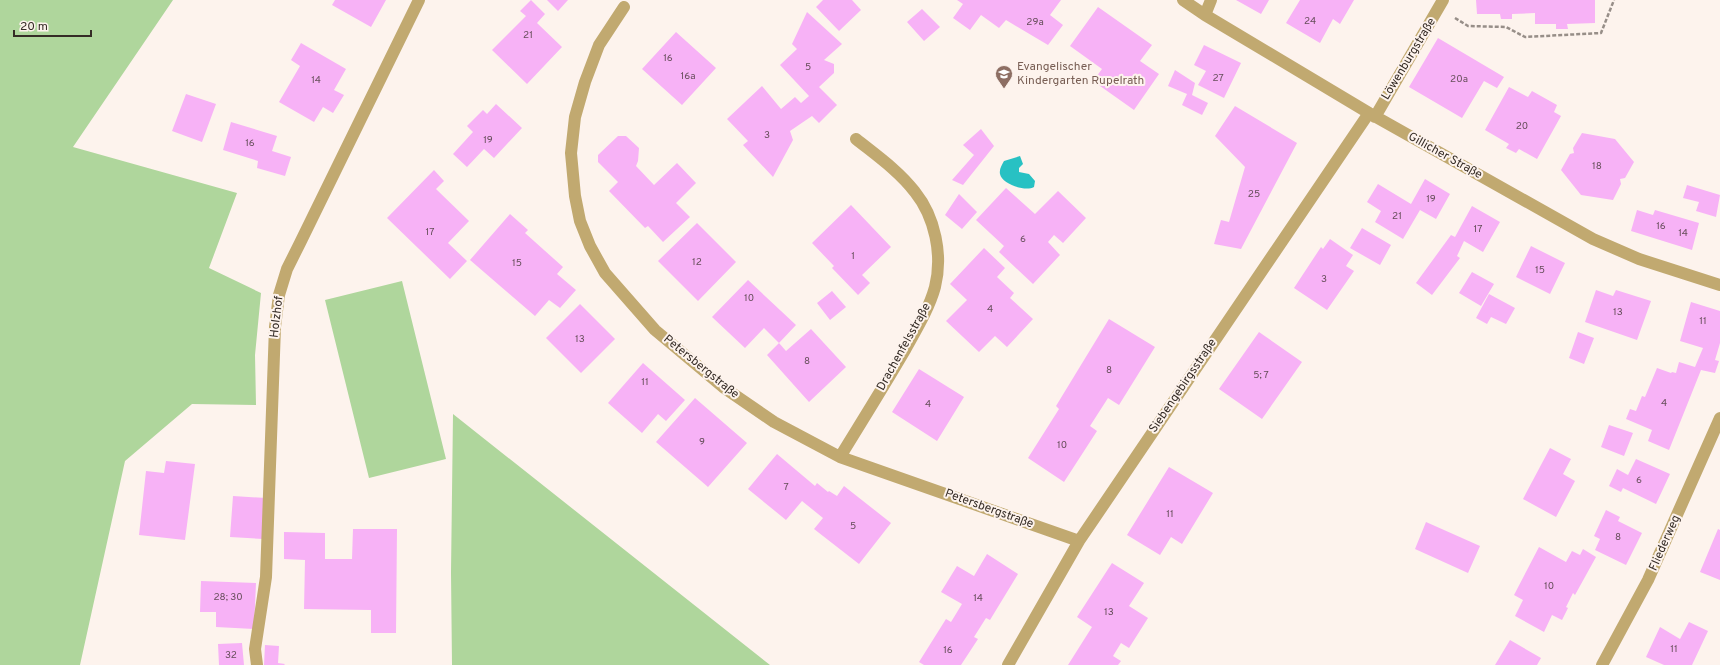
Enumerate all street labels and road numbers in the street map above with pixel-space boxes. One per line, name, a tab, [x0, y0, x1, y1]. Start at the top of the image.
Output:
street label: Löwenburgstraße	[1378, 15, 1440, 103]
street label: Gillicher Straße	[1405, 129, 1485, 183]
street label: Holzhof	[267, 295, 287, 339]
street label: Drachenfelsstraße	[873, 300, 935, 394]
street label: Petersbergstraße	[660, 331, 742, 403]
street label: Siebengebirgsstraße	[1146, 336, 1220, 436]
street label: Petersbergstraße	[943, 486, 1035, 532]
street label: Fliederweg	[1646, 513, 1684, 573]

